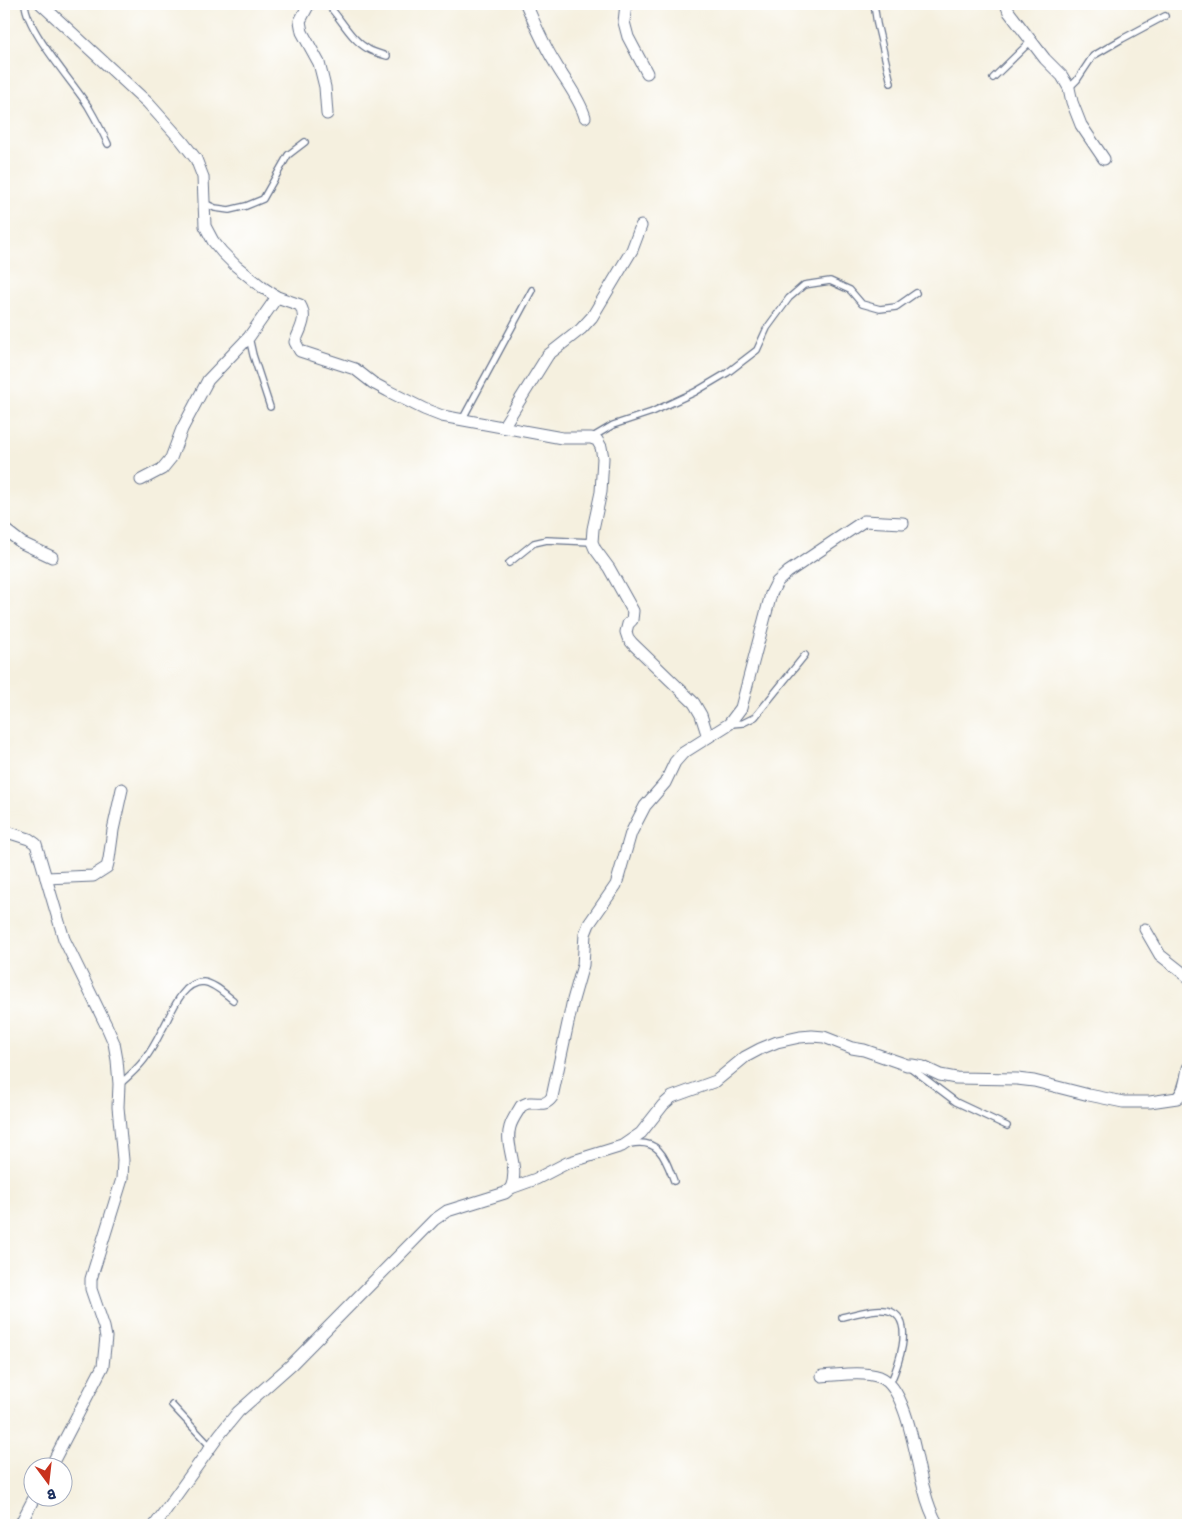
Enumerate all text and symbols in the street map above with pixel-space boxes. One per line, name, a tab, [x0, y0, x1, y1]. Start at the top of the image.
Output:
north arrow	[22, 1456, 72, 1506]
text: B	[45, 1485, 58, 1504]

